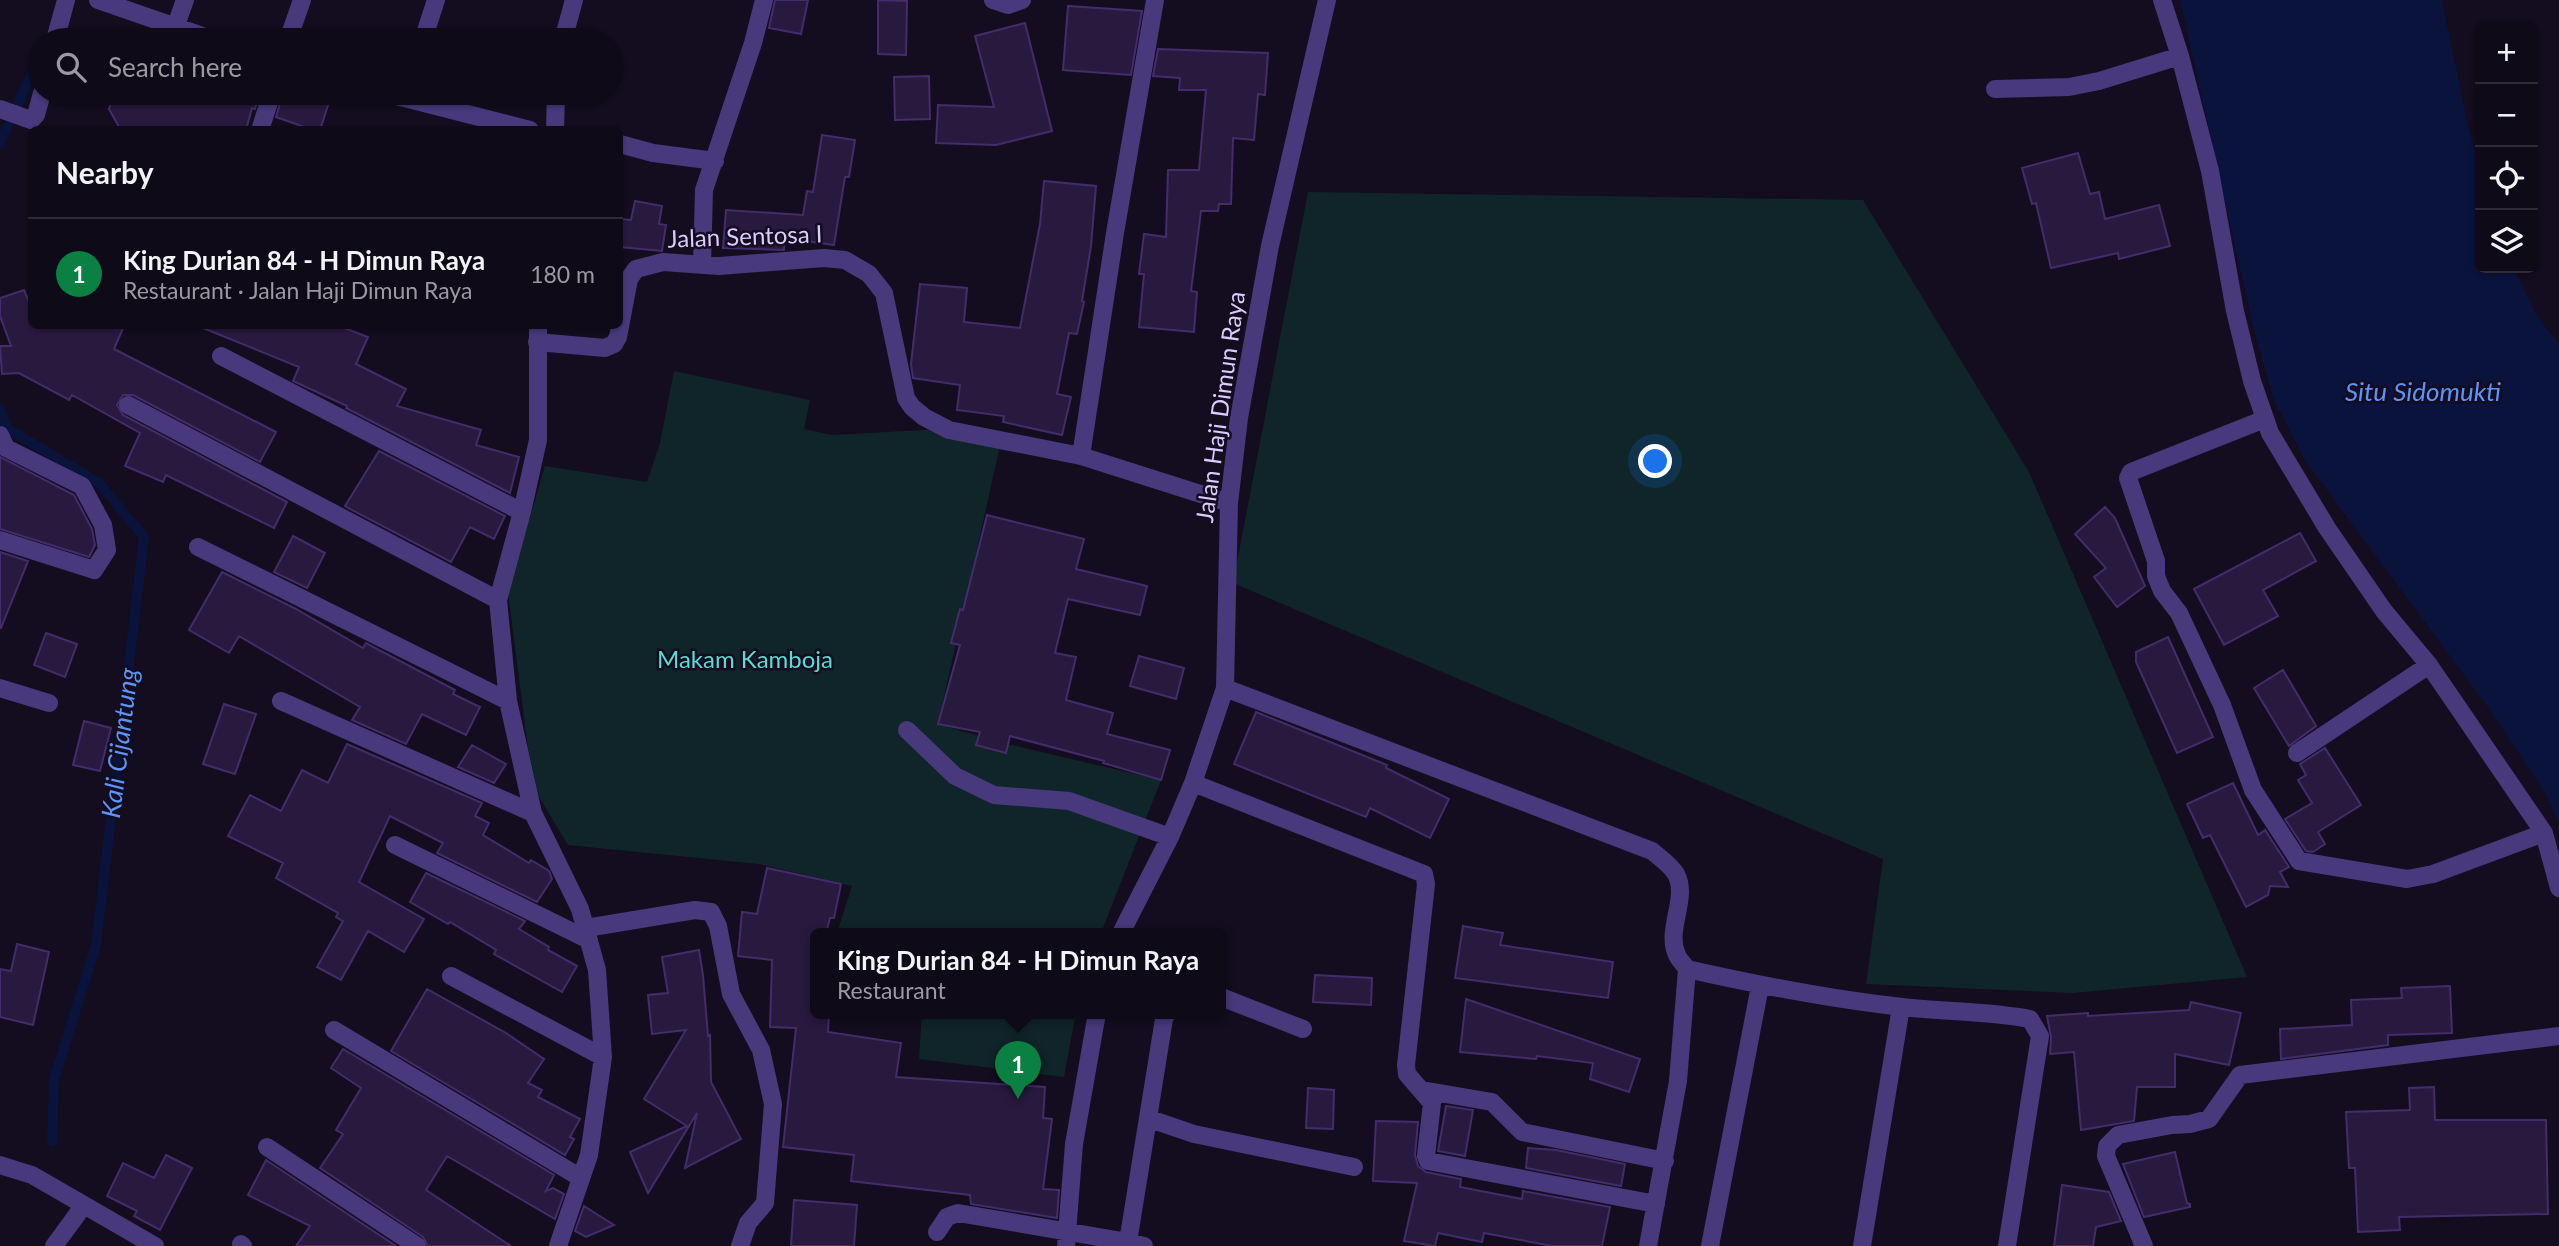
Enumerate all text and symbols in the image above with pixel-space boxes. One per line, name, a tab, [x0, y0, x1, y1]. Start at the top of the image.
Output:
map controls	[2475, 21, 2538, 273]
button: +	[2475, 21, 2538, 84]
search box	[28, 28, 623, 105]
icon: search	[52, 48, 90, 86]
text: Search here	[108, 51, 242, 83]
button: −	[2475, 84, 2538, 147]
button: locate	[2475, 147, 2538, 210]
text: Nearby	[56, 154, 154, 190]
button: layers	[2475, 210, 2538, 273]
street label: Jalan Sentosa I	[667, 218, 823, 253]
text: King Durian 84 - H Dimun Raya	[123, 244, 485, 276]
text: 1	[72, 260, 86, 288]
text: 180 m	[530, 260, 595, 288]
text: Restaurant · Jalan Haji Dimun Raya	[123, 276, 472, 304]
street label: Jalan Haji Dimun Raya	[1189, 289, 1250, 524]
water label: Situ Sidomukti	[2345, 375, 2501, 407]
your location	[1638, 444, 1672, 478]
park label: Makam Kamboja	[657, 644, 833, 673]
water label: Kali Cijantung	[94, 666, 144, 820]
popup	[810, 928, 1226, 1019]
text: King Durian 84 - H Dimun Raya	[837, 944, 1199, 976]
text: Restaurant	[837, 976, 946, 1004]
pin: 1	[995, 1041, 1041, 1099]

